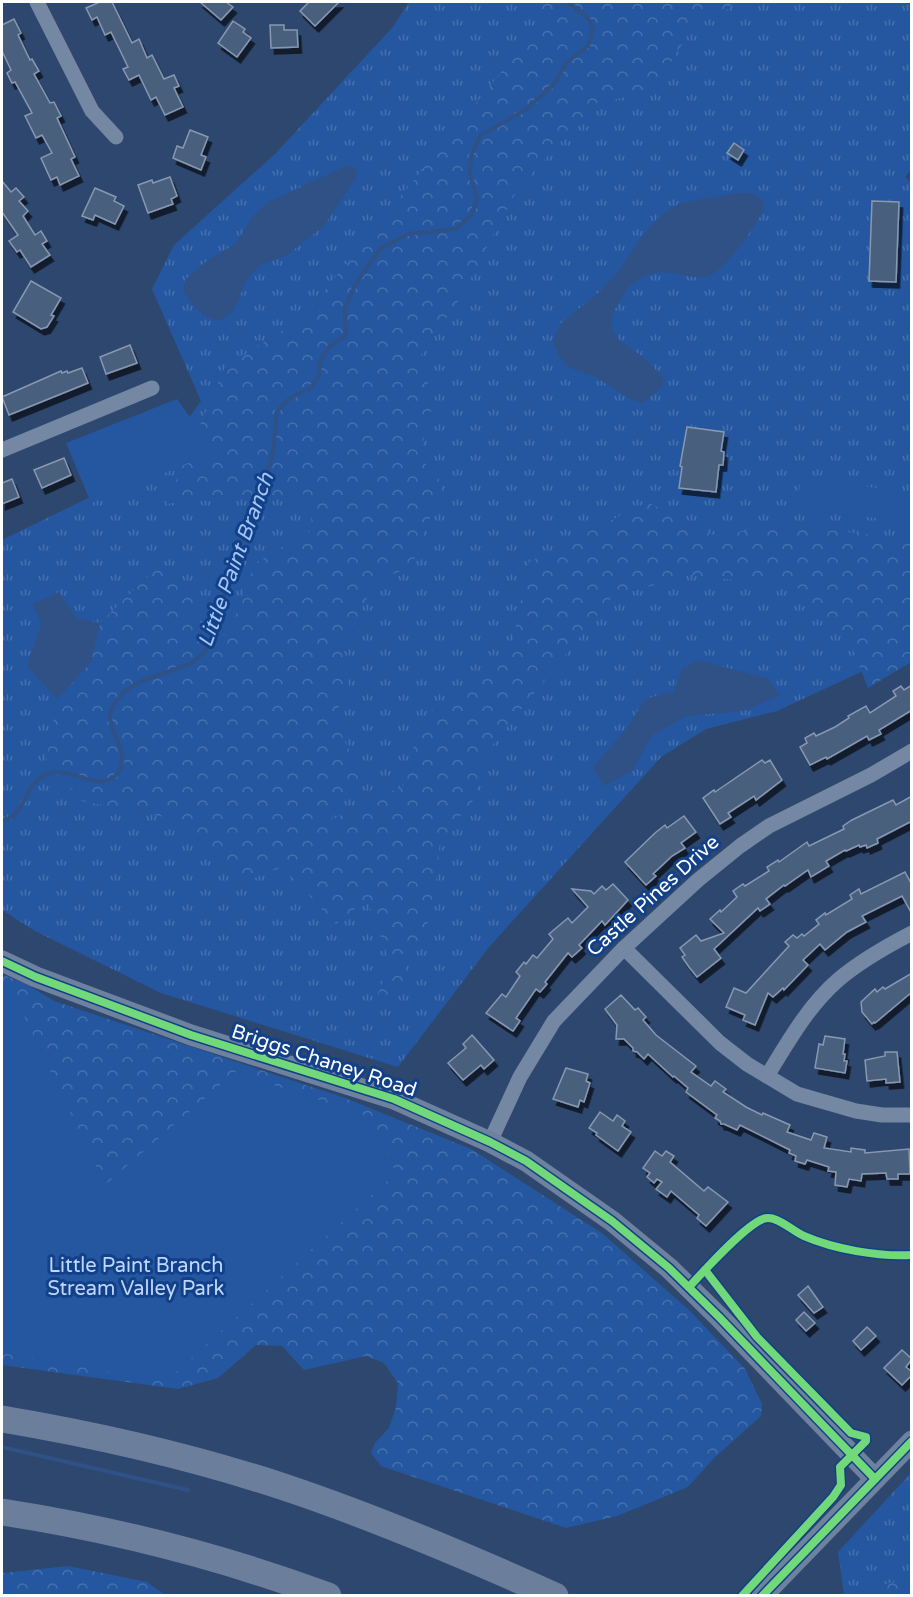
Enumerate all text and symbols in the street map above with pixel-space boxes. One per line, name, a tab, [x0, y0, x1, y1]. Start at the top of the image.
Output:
water label: Little Paint Branch	[193, 468, 280, 651]
street label: Castle Pines Drive	[582, 830, 724, 962]
street label: Briggs Chaney Road	[228, 1020, 420, 1102]
park label: Little Paint Branch Stream Valley Park	[48, 1254, 225, 1301]

